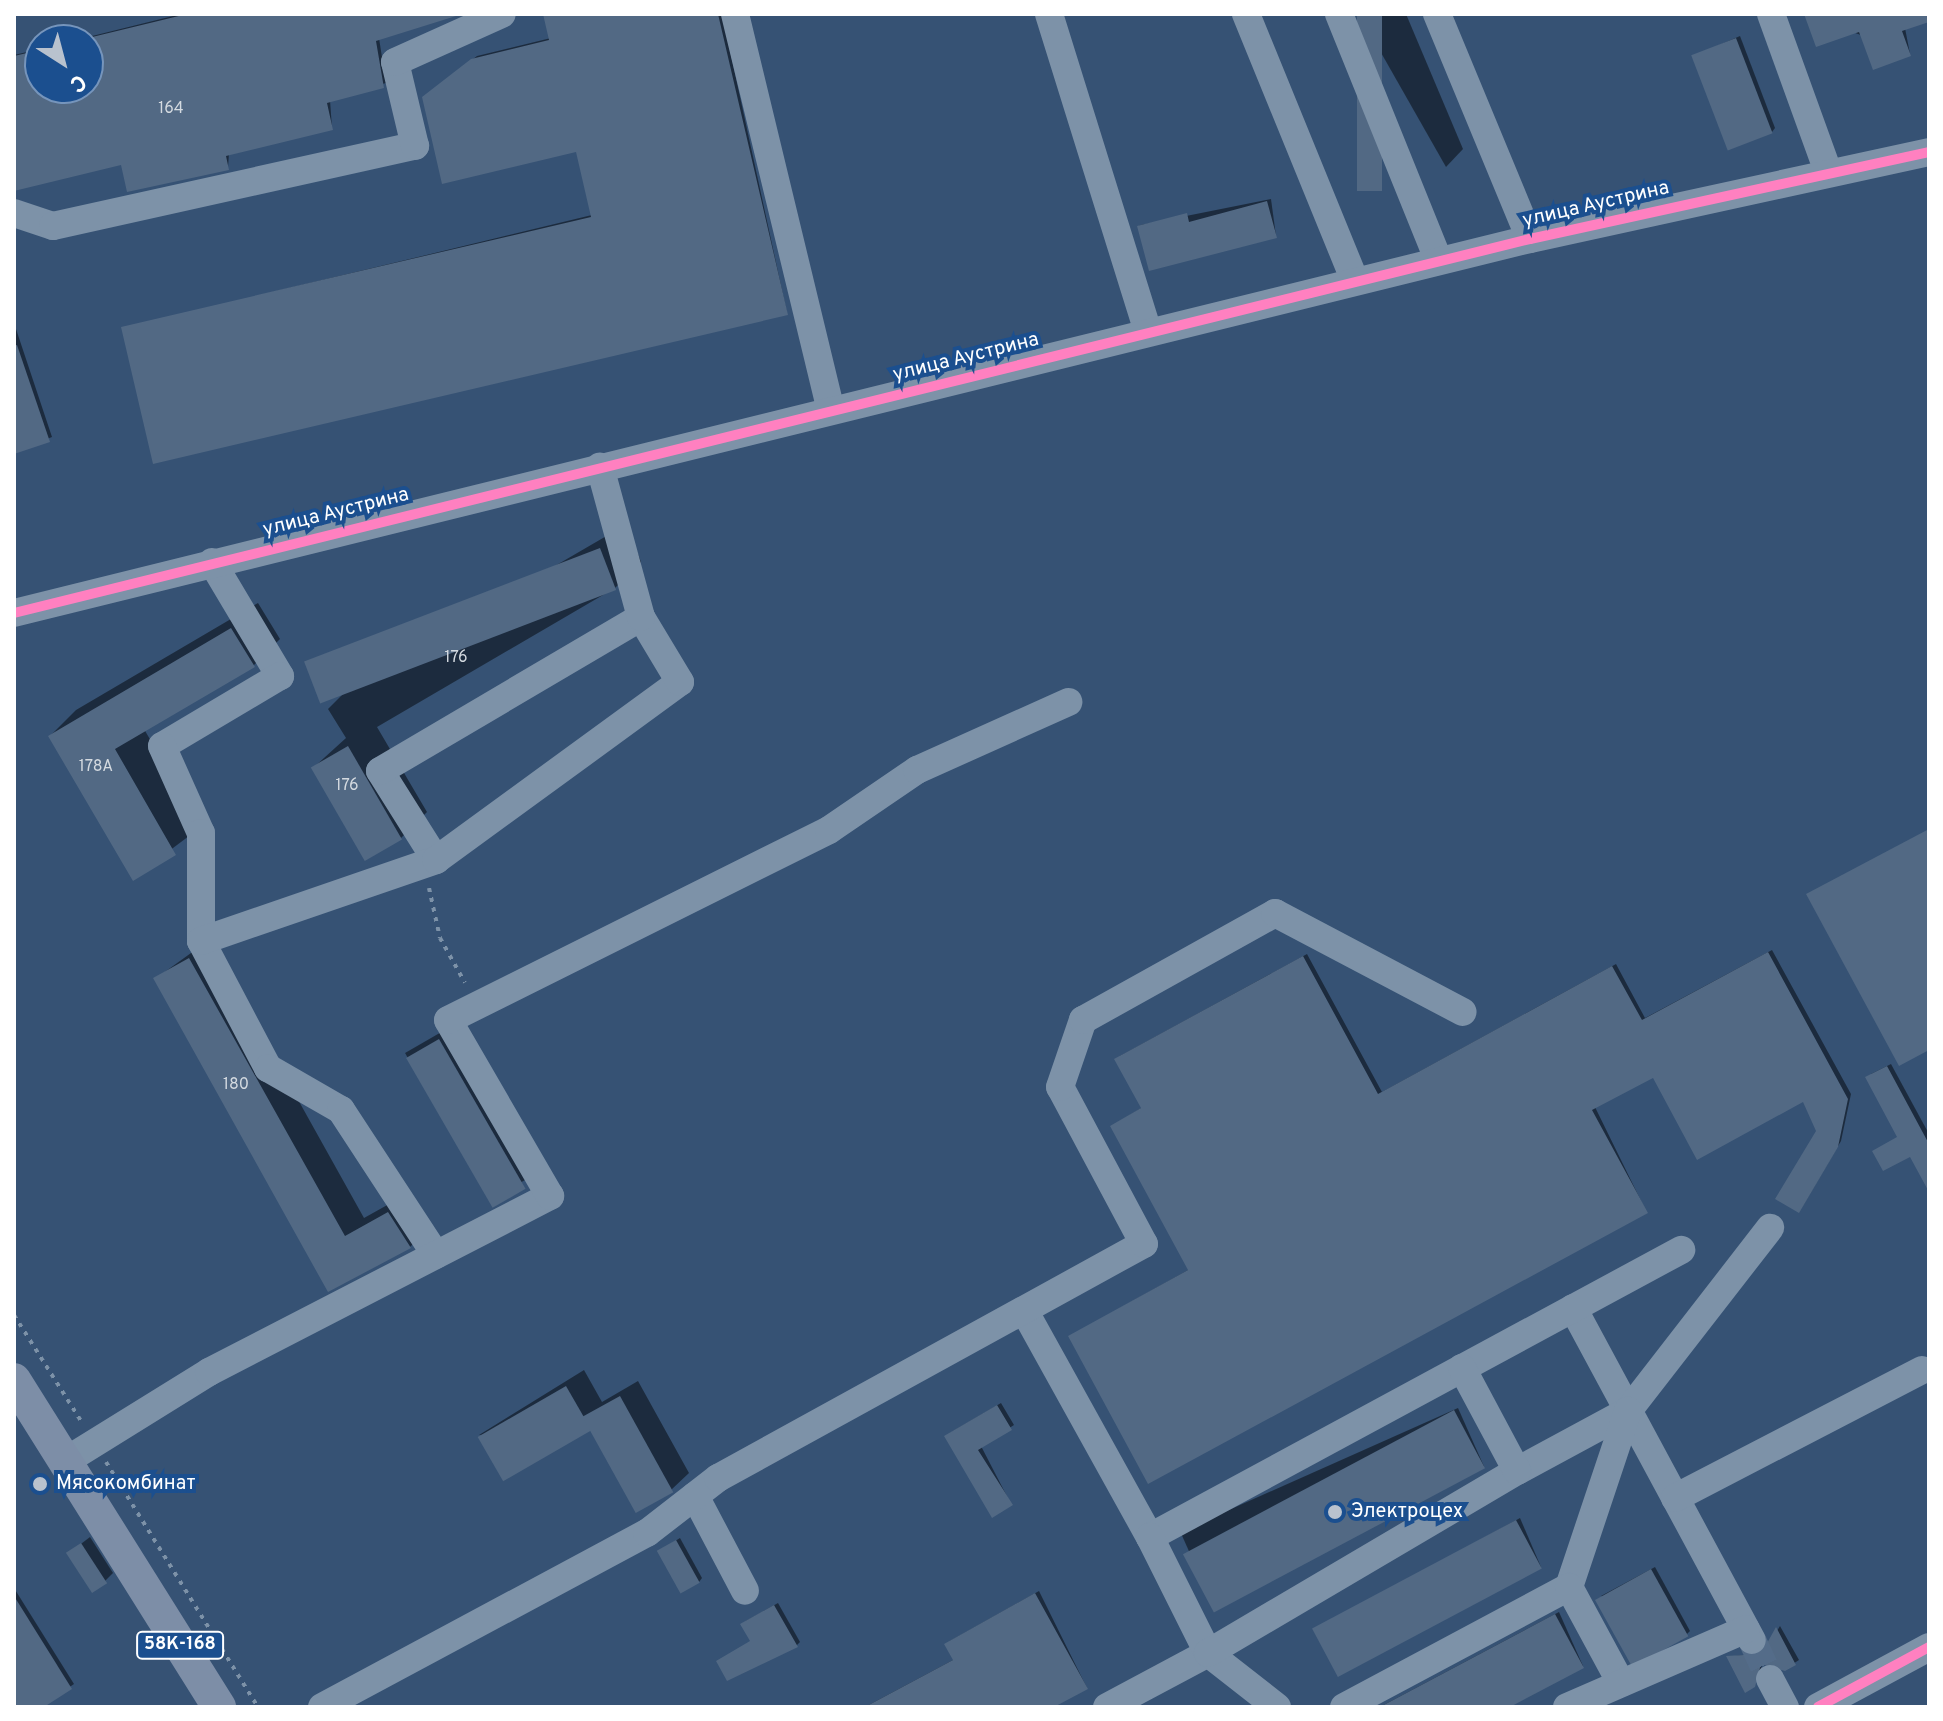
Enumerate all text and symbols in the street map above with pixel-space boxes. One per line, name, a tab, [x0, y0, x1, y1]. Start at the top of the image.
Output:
north arrow	[24, 24, 104, 104]
text: С	[64, 67, 91, 97]
house number: 164	[158, 99, 184, 119]
street label: улица Аустрина	[1520, 176, 1672, 234]
street label: улица Аустрина	[890, 328, 1042, 388]
street label: улица Аустрина	[260, 483, 412, 543]
house number: 176	[444, 648, 468, 668]
house number: 178А	[79, 757, 113, 777]
house number: 176	[335, 776, 359, 796]
house number: 180	[223, 1075, 249, 1095]
place label: Мясокомбинат	[56, 1472, 195, 1496]
marker: Мясокомбинат	[31, 1475, 49, 1493]
place label: Электроцех	[1351, 1500, 1463, 1524]
marker: Электроцех	[1326, 1503, 1344, 1521]
road number: 58К-168	[136, 1631, 224, 1659]

